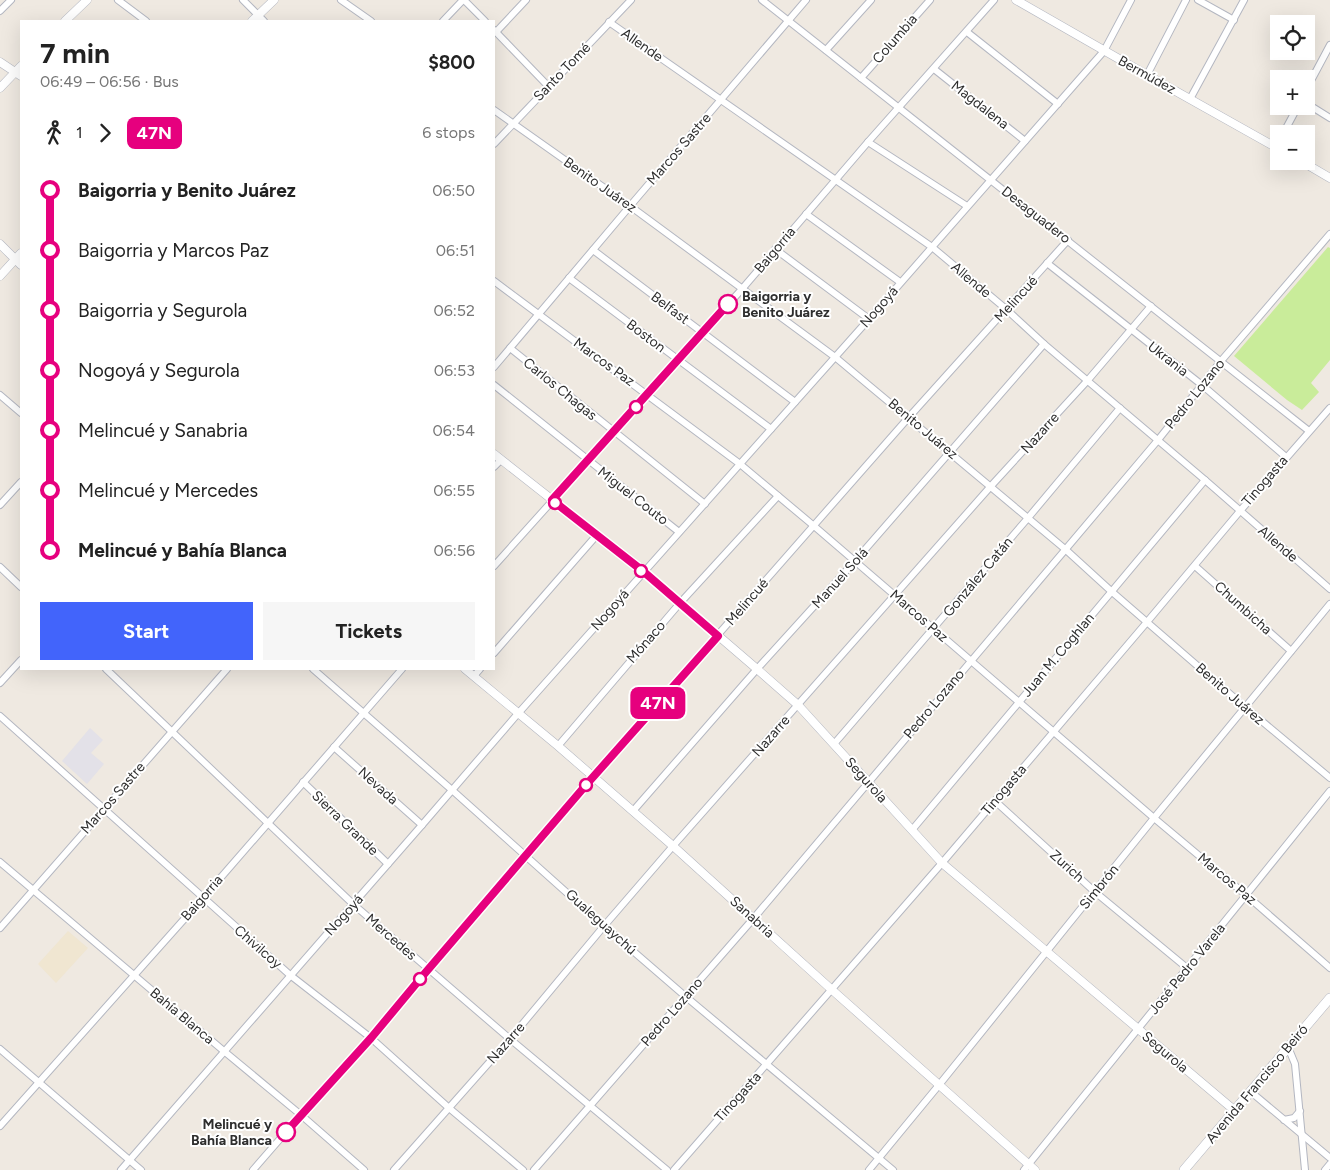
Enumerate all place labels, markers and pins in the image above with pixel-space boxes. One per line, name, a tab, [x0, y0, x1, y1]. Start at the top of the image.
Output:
place label: Baigorria y Benito Juárez	[742, 288, 830, 321]
marker: Baigorria y Benito Juárez	[718, 294, 738, 314]
unlabelled marker	[629, 400, 643, 414]
unlabelled marker	[548, 496, 562, 510]
unlabelled marker	[634, 564, 648, 578]
unlabelled marker	[579, 778, 593, 792]
unlabelled marker	[413, 972, 427, 986]
place label: Melincué y Bahía Blanca	[191, 1116, 273, 1149]
marker: Melincué y Bahía Blanca	[276, 1122, 296, 1142]

